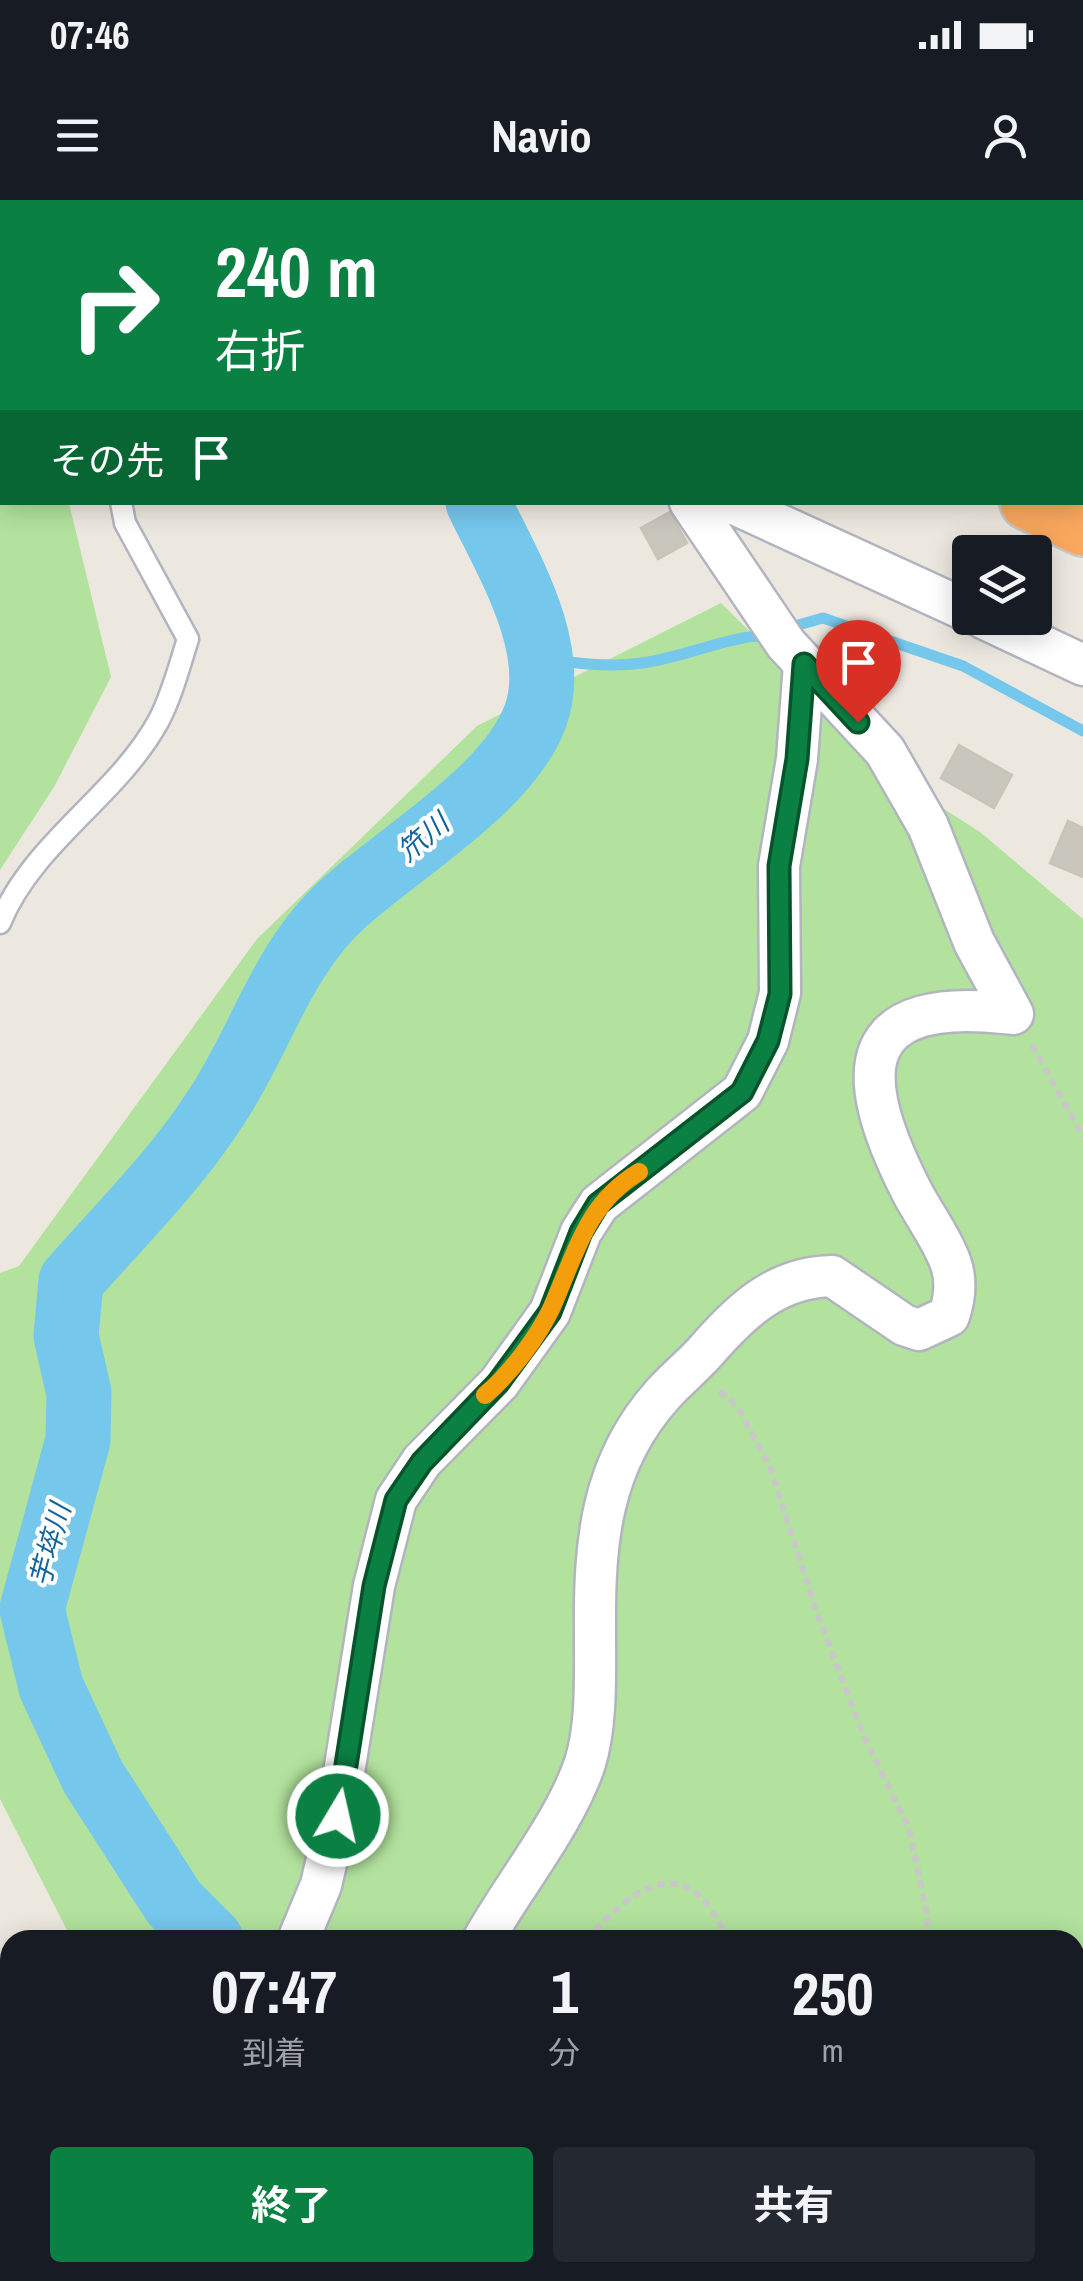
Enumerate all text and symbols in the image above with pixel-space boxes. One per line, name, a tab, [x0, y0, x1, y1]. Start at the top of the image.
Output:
text: 07:46	[50, 10, 130, 61]
text: Navio	[491, 105, 592, 166]
icon: menu	[50, 108, 105, 163]
icon: person	[978, 108, 1033, 163]
text: 240 m	[215, 225, 378, 319]
icon: right	[50, 240, 180, 370]
text: 右折	[215, 320, 305, 381]
icon: arrive	[184, 430, 239, 485]
text: その先	[50, 435, 164, 486]
map controls	[952, 535, 1052, 635]
button: layers	[952, 535, 1052, 635]
pin	[816, 620, 901, 723]
icon: arrive	[831, 635, 886, 690]
water label: 笊川	[389, 803, 459, 870]
water label: 芋埣川	[21, 1497, 80, 1590]
position arrow	[286, 1764, 390, 1868]
text: 07:47	[211, 1951, 337, 2032]
text: 1	[551, 1951, 578, 2032]
text: 250	[792, 1953, 874, 2034]
text: m	[822, 2029, 844, 2072]
text: 到着	[242, 2031, 306, 2074]
text: 分	[548, 2031, 580, 2074]
button: 終了	[50, 2147, 533, 2262]
button: 共有	[553, 2147, 1035, 2262]

